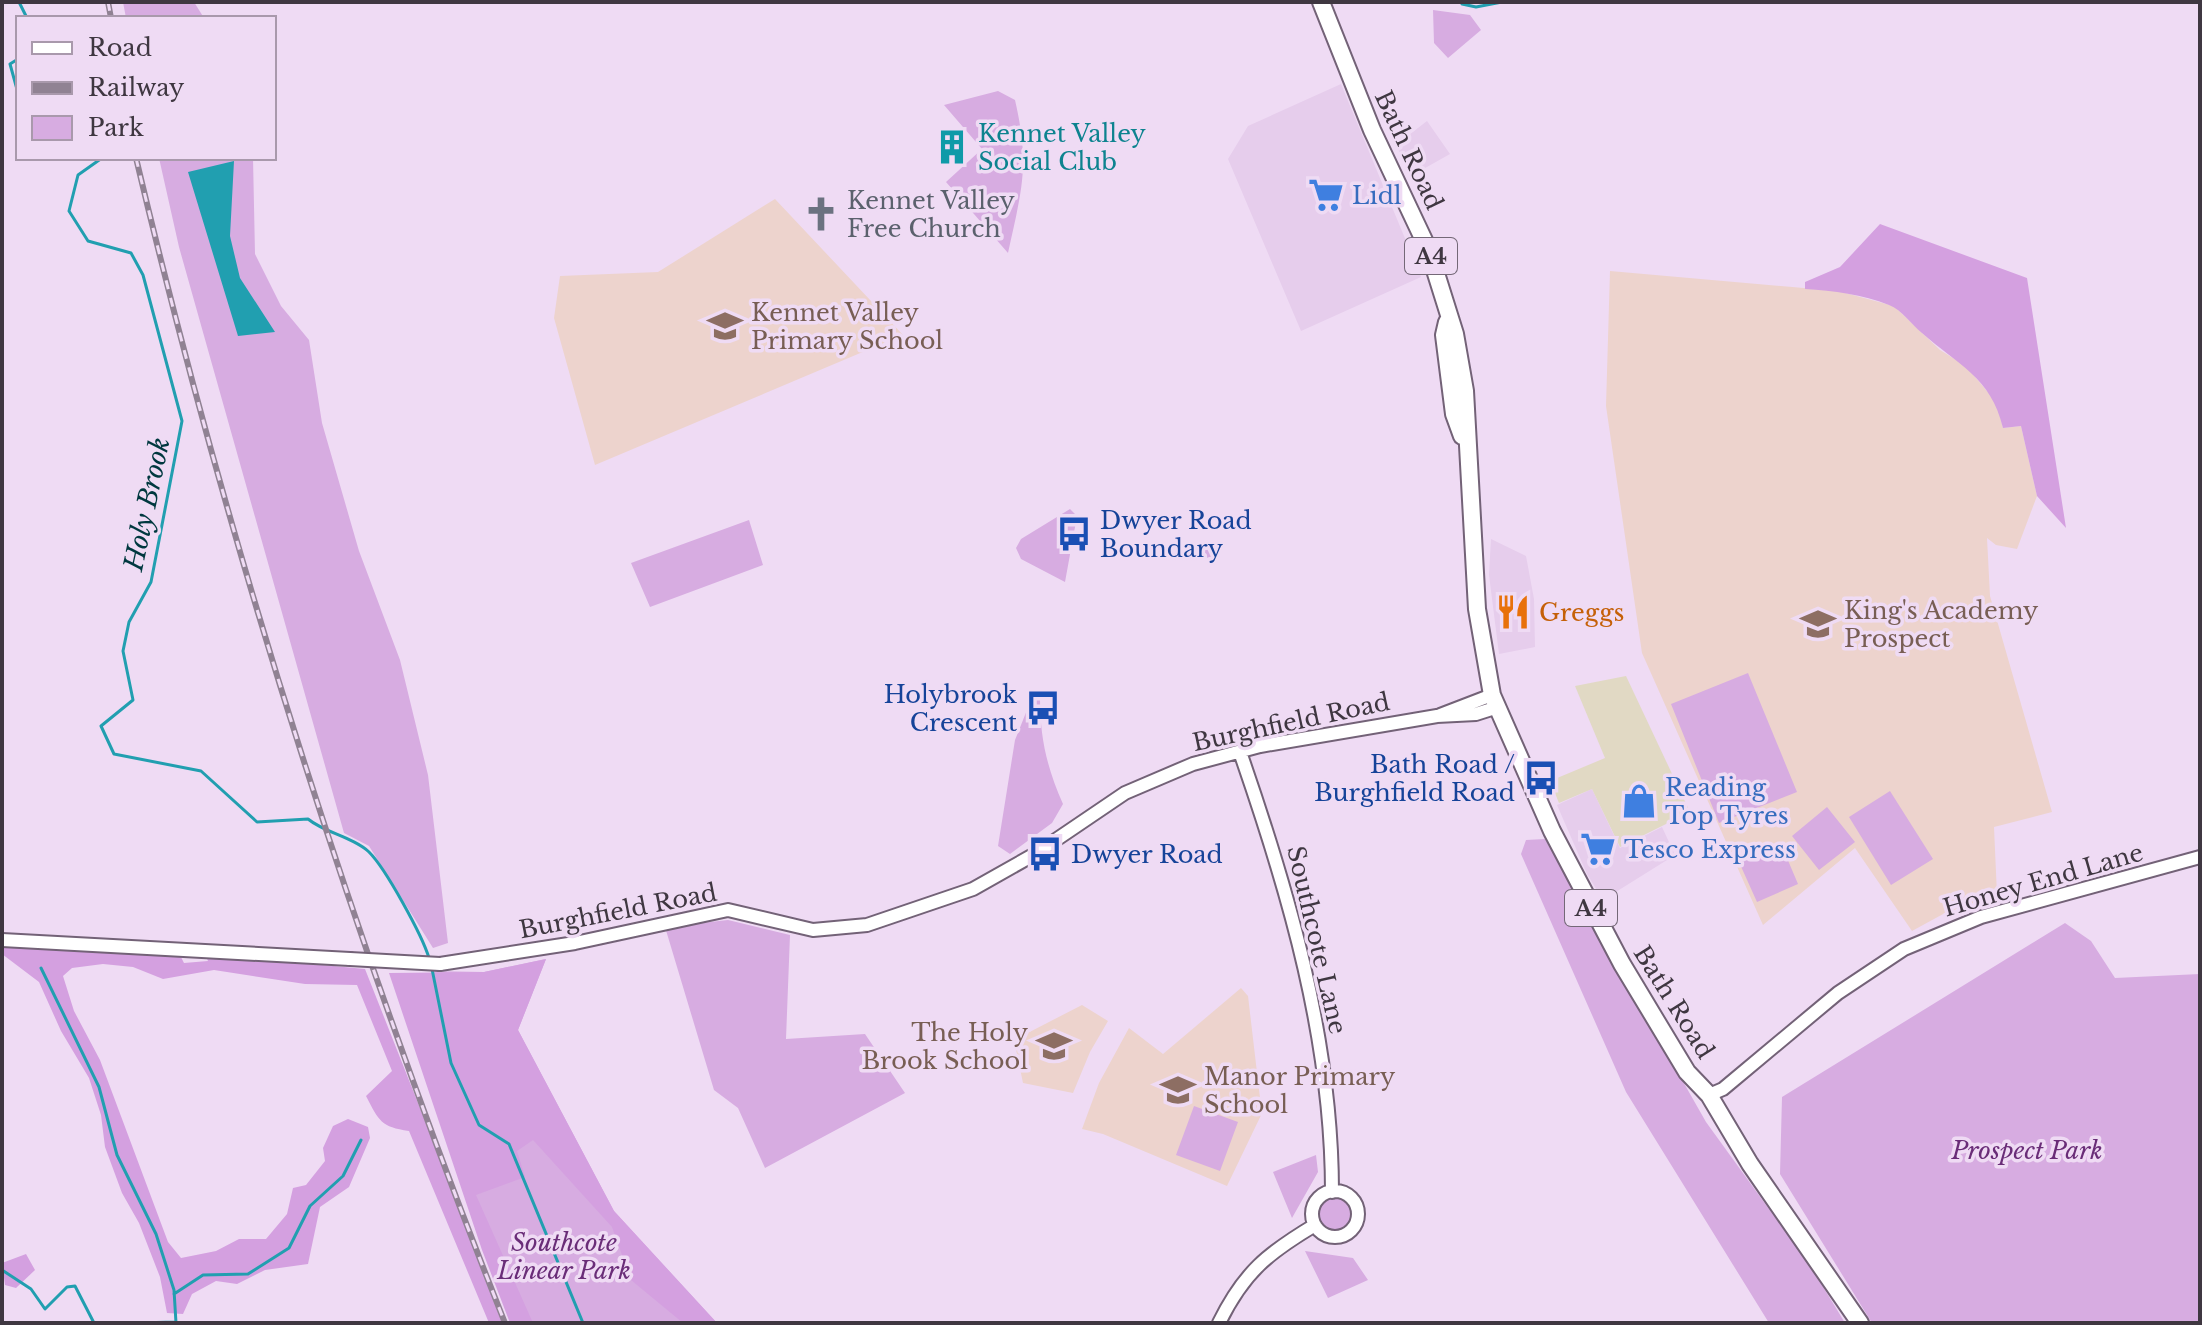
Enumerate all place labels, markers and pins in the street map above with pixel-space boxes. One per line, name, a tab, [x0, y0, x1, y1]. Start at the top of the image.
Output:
place label: Kennet Valley Social Club	[978, 119, 1147, 176]
building icon: Kennet Valley Social Club	[933, 128, 971, 166]
supermarket icon: Lidl	[1307, 176, 1345, 214]
place label: Lidl	[1352, 181, 1402, 210]
place label: Kennet Valley Free Church	[847, 186, 1016, 243]
church icon: Kennet Valley Free Church	[802, 195, 840, 233]
place label: Kennet Valley Primary School	[751, 298, 943, 355]
school or university icon: Kennet Valley Primary School	[706, 307, 744, 345]
place label: Dwyer Road Boundary	[1100, 506, 1252, 563]
bus stop icon: Dwyer Road Boundary	[1055, 515, 1093, 553]
restaurant icon: Greggs	[1494, 593, 1532, 631]
place label: King's Academy Prospect	[1844, 596, 2039, 653]
place label: Greggs	[1539, 598, 1624, 627]
school or university icon: King's Academy Prospect	[1799, 605, 1837, 643]
place label: Holybrook Crescent	[884, 680, 1017, 737]
bus stop icon: Holybrook Crescent	[1024, 689, 1062, 727]
place label: Bath Road / Burghfield Road	[1314, 750, 1515, 807]
bus stop icon: Bath Road / Burghfield Road	[1522, 759, 1560, 797]
place label: Reading Top Tyres	[1665, 773, 1789, 830]
shop icon: Reading Top Tyres	[1620, 782, 1658, 820]
supermarket icon: Tesco Express	[1579, 830, 1617, 868]
bus stop icon: Dwyer Road	[1026, 835, 1064, 873]
place label: Tesco Express	[1624, 835, 1796, 864]
place label: Dwyer Road	[1071, 840, 1223, 869]
place label: The Holy Brook School	[862, 1018, 1029, 1075]
school or university icon: The Holy Brook School	[1035, 1027, 1073, 1065]
place label: Manor Primary School	[1204, 1062, 1396, 1119]
school or university icon: Manor Primary School	[1159, 1071, 1197, 1109]

